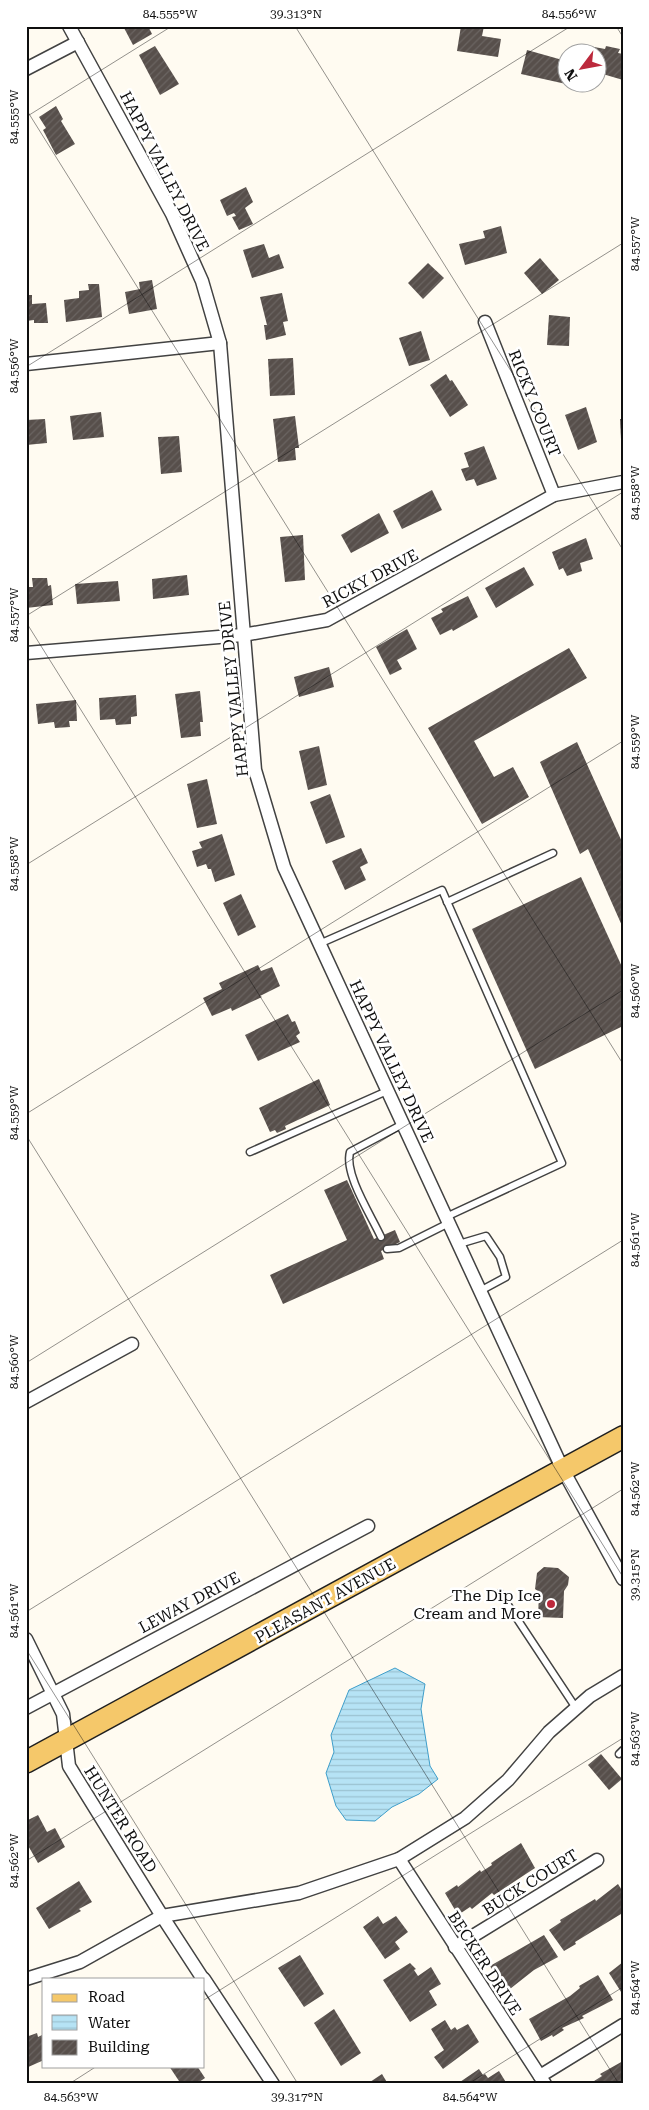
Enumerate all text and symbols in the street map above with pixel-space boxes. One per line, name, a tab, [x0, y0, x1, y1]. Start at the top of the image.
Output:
text: 84.555°W	[143, 7, 198, 21]
text: 39.313°N	[270, 7, 322, 21]
text: 84.556°W	[542, 7, 597, 21]
north arrow	[556, 42, 606, 92]
text: N	[561, 66, 581, 84]
street label: HAPPY VALLEY DRIVE	[116, 88, 213, 254]
text: 84.555°W	[7, 89, 21, 144]
text: 84.557°W	[628, 216, 642, 271]
text: 84.556°W	[7, 338, 21, 393]
street label: RICKY COURT	[504, 347, 565, 460]
text: 84.558°W	[628, 465, 642, 520]
street label: RICKY DRIVE	[319, 545, 422, 612]
text: 84.557°W	[7, 587, 21, 642]
street label: HAPPY VALLEY DRIVE	[215, 600, 252, 778]
text: 84.559°W	[628, 714, 642, 769]
text: 84.558°W	[7, 836, 21, 891]
text: 84.560°W	[628, 963, 642, 1018]
street label: HAPPY VALLEY DRIVE	[346, 977, 438, 1145]
text: 84.559°W	[7, 1085, 21, 1140]
text: 84.561°W	[628, 1212, 642, 1267]
text: 84.560°W	[7, 1334, 21, 1389]
text: 84.562°W	[628, 1461, 642, 1516]
text: 39.315°N	[628, 1549, 642, 1601]
street label: PLEASANT AVENUE	[252, 1554, 399, 1647]
street label: LEWAY DRIVE	[135, 1568, 243, 1637]
text: 84.561°W	[7, 1583, 21, 1638]
place label: The Dip Ice Cream and More	[414, 1586, 541, 1623]
marker: The Dip Ice Cream and More	[545, 1598, 557, 1610]
text: 84.563°W	[628, 1711, 642, 1766]
street label: HUNTER ROAD	[80, 1762, 161, 1876]
text: 84.562°W	[7, 1833, 21, 1888]
street label: BUCK COURT	[479, 1845, 582, 1919]
street label: BECKER DRIVE	[444, 1908, 525, 2019]
text: 84.564°W	[628, 1960, 642, 2015]
legend	[42, 1978, 205, 2068]
text: Road	[88, 1988, 125, 2006]
text: Water	[88, 2014, 130, 2032]
text: Building	[88, 2038, 150, 2056]
text: 84.563°W	[44, 2090, 99, 2104]
text: 39.317°N	[271, 2090, 323, 2104]
text: 84.564°W	[443, 2090, 498, 2104]

